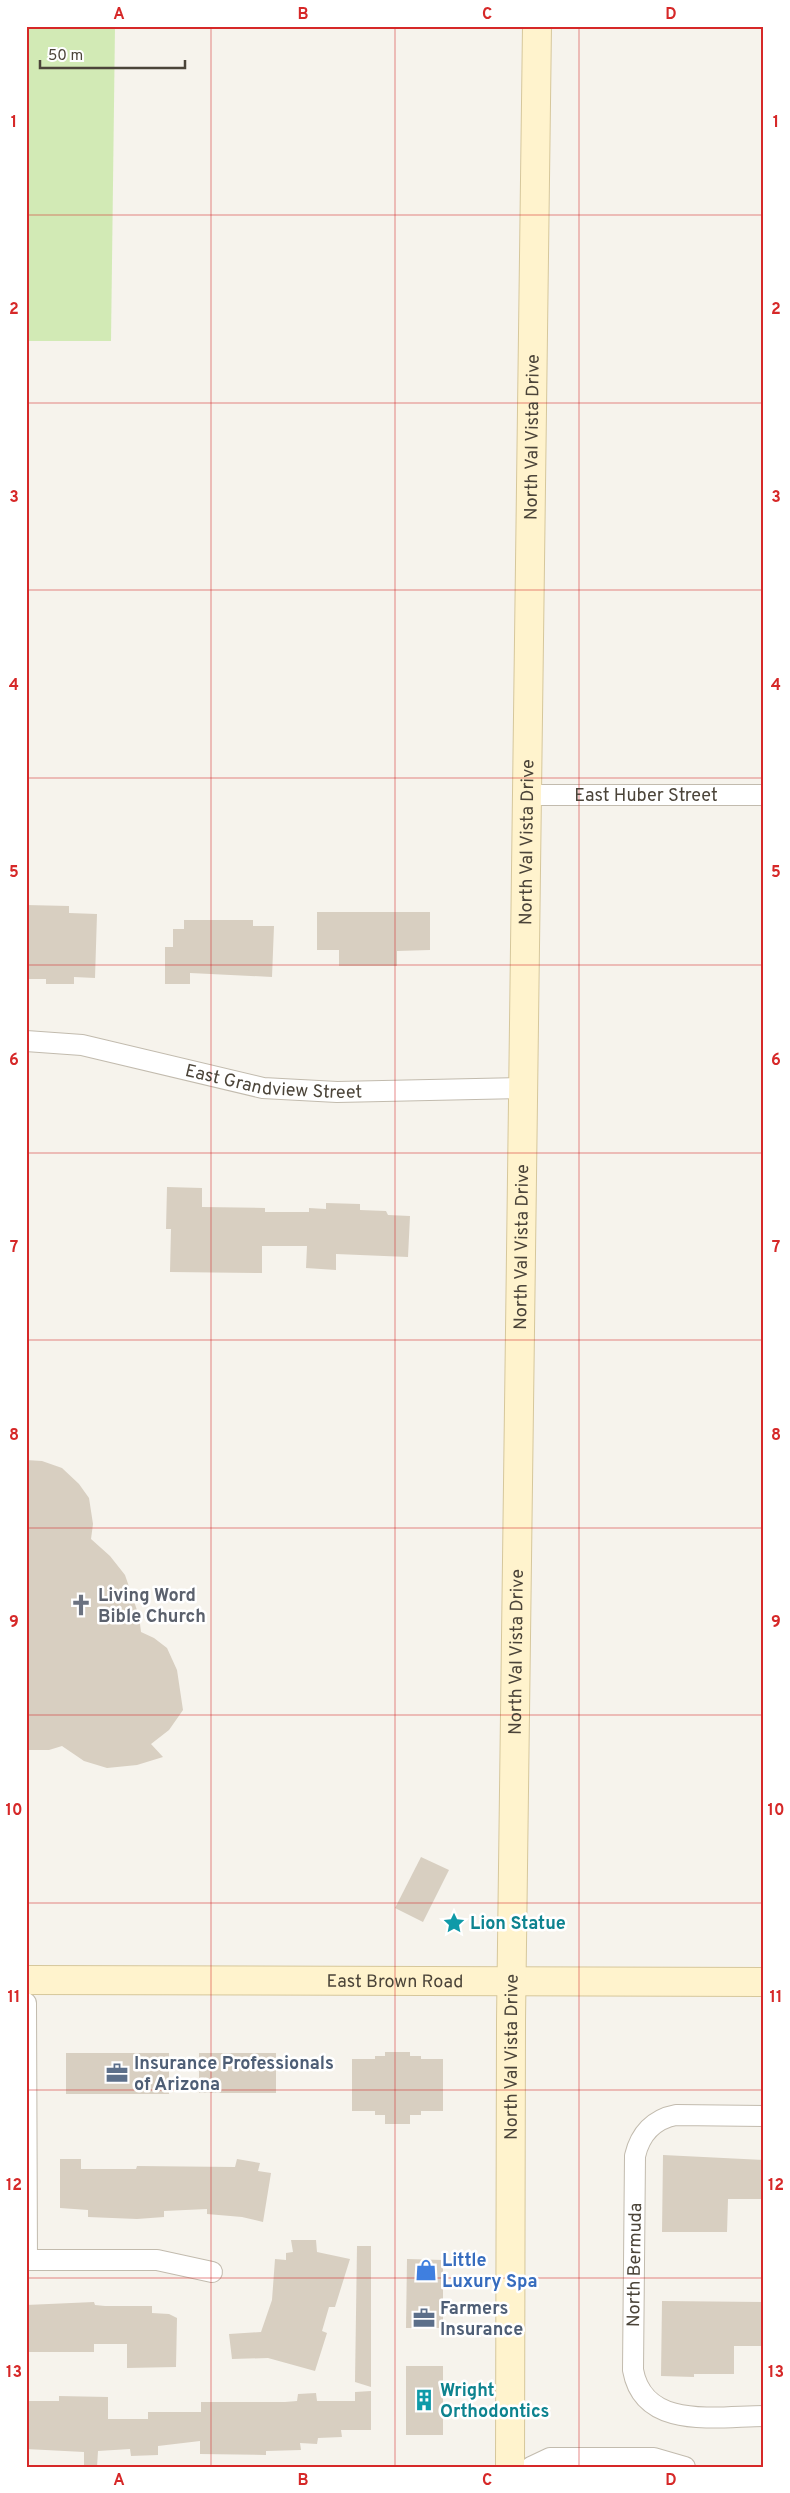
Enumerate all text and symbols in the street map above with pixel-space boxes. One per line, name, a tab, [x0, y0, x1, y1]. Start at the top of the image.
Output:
text: A	[113, 5, 125, 25]
text: B	[297, 5, 309, 25]
text: C	[482, 5, 492, 25]
text: D	[665, 5, 677, 25]
scale bar	[40, 38, 185, 70]
text: 50 m	[48, 47, 83, 66]
text: 1	[11, 113, 17, 133]
text: 1	[773, 113, 779, 133]
text: 2	[9, 300, 19, 320]
text: 2	[771, 300, 781, 320]
street label: North Val Vista Drive	[521, 354, 546, 520]
text: 3	[9, 488, 19, 508]
text: 3	[771, 488, 781, 508]
text: 4	[9, 676, 19, 696]
text: 4	[771, 676, 781, 696]
street label: North Val Vista Drive	[515, 759, 540, 925]
street label: East Huber Street	[574, 785, 718, 808]
text: 5	[9, 863, 19, 883]
text: 5	[771, 863, 781, 883]
text: 6	[9, 1051, 19, 1071]
text: 6	[771, 1051, 781, 1071]
street label: East Grandview Street	[183, 1060, 362, 1105]
street label: North Val Vista Drive	[510, 1164, 535, 1330]
text: 7	[10, 1238, 18, 1258]
text: 7	[772, 1238, 780, 1258]
text: 8	[9, 1426, 19, 1446]
text: 8	[771, 1426, 781, 1446]
street label: North Val Vista Drive	[505, 1569, 530, 1735]
place label: Living Word Bible Church	[98, 1585, 206, 1629]
church icon: Living Word Bible Church	[68, 1592, 94, 1618]
text: 9	[9, 1613, 19, 1633]
text: 9	[771, 1613, 781, 1633]
text: 10	[6, 1801, 22, 1821]
text: 10	[768, 1801, 784, 1821]
place icon: Lion Statue	[441, 1910, 467, 1936]
place label: Lion Statue	[470, 1913, 566, 1936]
street label: East Brown Road	[327, 1971, 463, 1994]
street label: North Val Vista Drive	[501, 1974, 525, 2140]
text: 11	[8, 1988, 20, 2008]
text: 11	[770, 1988, 782, 2008]
place label: Insurance Professionals of Arizona	[134, 2053, 334, 2097]
office icon: Insurance Professionals of Arizona	[104, 2060, 130, 2086]
text: 12	[6, 2176, 22, 2196]
text: 12	[768, 2176, 784, 2196]
street label: North Bermuda	[623, 2203, 648, 2327]
place label: Little Luxury Spa	[442, 2250, 538, 2294]
shop icon: Little Luxury Spa	[413, 2257, 439, 2283]
place label: Farmers Insurance	[440, 2298, 523, 2342]
office icon: Farmers Insurance	[411, 2305, 437, 2331]
text: 13	[6, 2363, 22, 2383]
text: 13	[768, 2363, 784, 2383]
place label: Wright Orthodontics	[440, 2380, 549, 2424]
building icon: Wright Orthodontics	[411, 2387, 437, 2413]
text: A	[113, 2471, 125, 2491]
text: B	[297, 2471, 309, 2491]
text: C	[482, 2471, 492, 2491]
text: D	[665, 2471, 677, 2491]

